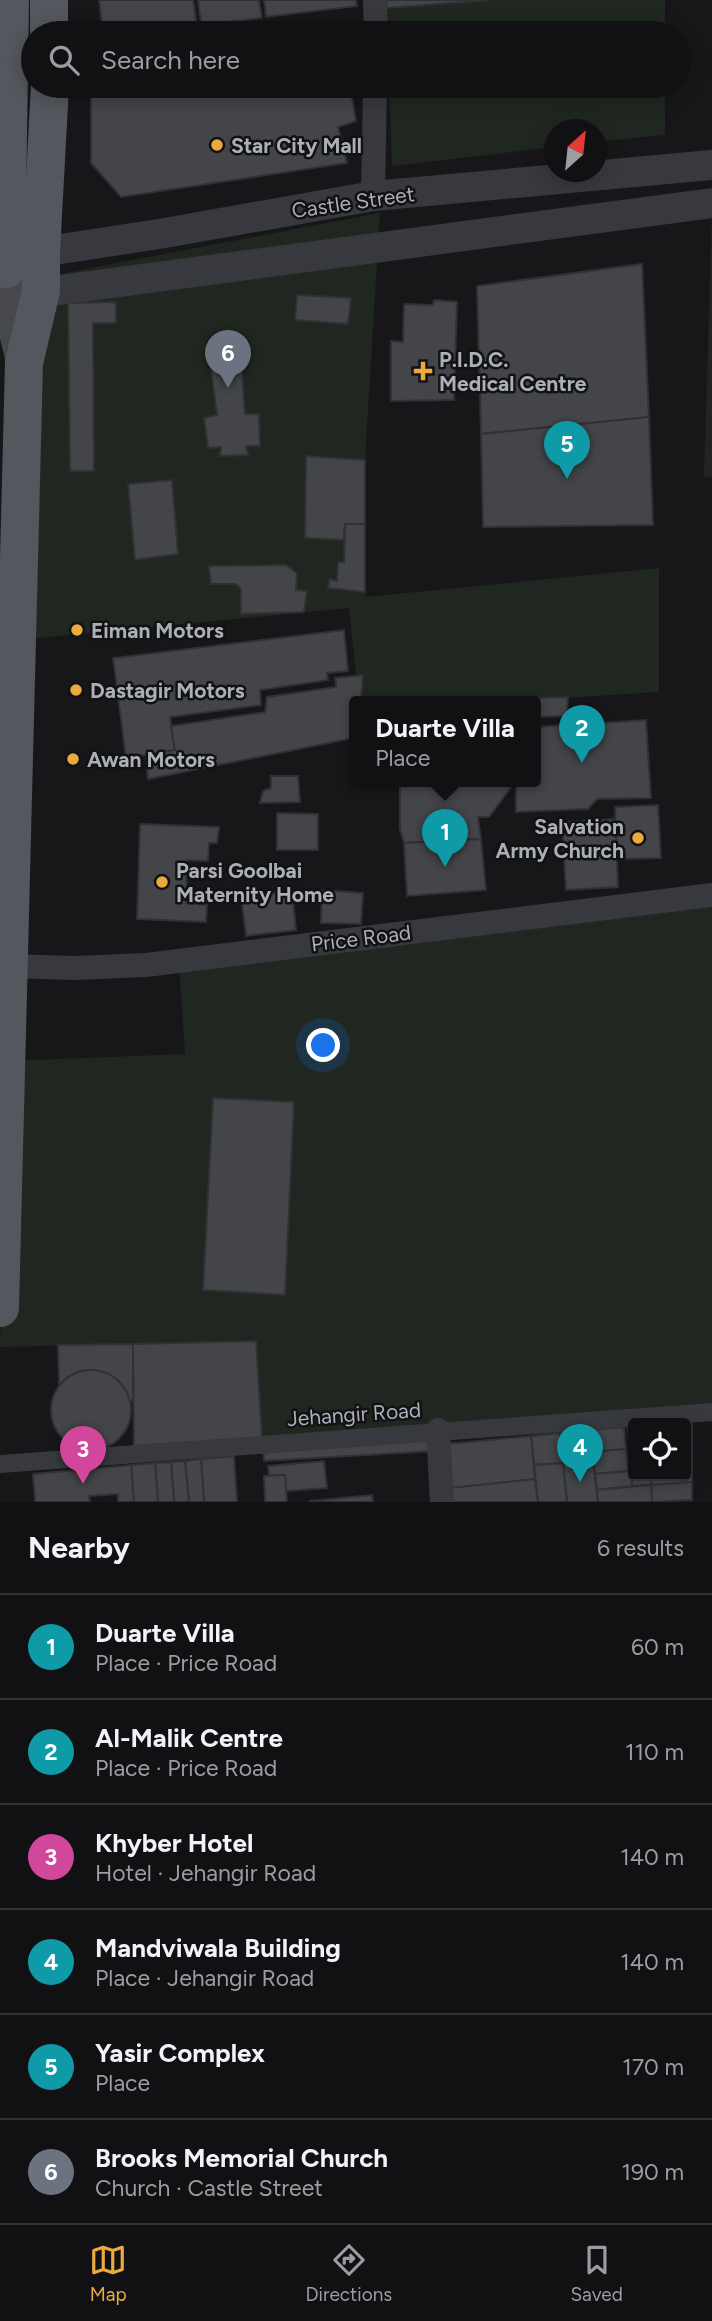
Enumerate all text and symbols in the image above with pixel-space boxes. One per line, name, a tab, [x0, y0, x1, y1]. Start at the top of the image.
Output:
search box	[21, 21, 691, 98]
icon: search	[45, 41, 83, 79]
text: Search here	[101, 44, 240, 76]
north arrow	[544, 119, 607, 182]
place label: Star City Mall	[231, 133, 362, 158]
marker: Star City Mall	[209, 137, 225, 153]
street label: Castle Street	[290, 181, 416, 223]
pin: 6	[205, 330, 251, 388]
place label: P.I.D.C. Medical Centre	[439, 347, 587, 396]
marker: P.I.D.C. Medical Centre	[413, 361, 433, 381]
pin: 5	[544, 421, 590, 479]
place label: Eiman Motors	[91, 618, 224, 643]
marker: Eiman Motors	[69, 622, 85, 638]
place label: Dastagir Motors	[90, 678, 245, 703]
marker: Dastagir Motors	[68, 682, 84, 698]
popup	[349, 696, 541, 787]
pin: 2	[559, 705, 605, 763]
text: Duarte Villa	[375, 712, 515, 744]
text: Place	[375, 744, 430, 772]
place label: Awan Motors	[87, 747, 215, 772]
marker: Awan Motors	[65, 751, 81, 767]
pin: 1	[422, 809, 468, 867]
place label: Salvation Army Church	[495, 814, 624, 863]
marker: Salvation Army Church	[630, 830, 646, 846]
place label: Parsi Goolbai Maternity Home	[176, 858, 334, 907]
marker: Parsi Goolbai Maternity Home	[154, 874, 170, 890]
street label: Price Road	[310, 919, 412, 957]
your location	[306, 1028, 340, 1062]
street label: Jehangir Road	[286, 1397, 422, 1431]
map controls	[628, 1418, 691, 1481]
button: locate	[628, 1418, 691, 1481]
pin: 4	[557, 1424, 603, 1482]
pin: 3	[60, 1426, 106, 1484]
text: Nearby	[28, 1529, 130, 1566]
text: 6 results	[597, 1534, 684, 1562]
text: Duarte Villa	[95, 1617, 235, 1649]
text: 1	[46, 1633, 56, 1661]
text: 60 m	[631, 1633, 684, 1661]
text: Place · Price Road	[95, 1649, 277, 1677]
text: Al-Malik Centre	[95, 1722, 283, 1754]
text: 2	[44, 1738, 58, 1766]
text: 110 m	[625, 1738, 684, 1766]
text: Place · Price Road	[95, 1754, 277, 1782]
text: Khyber Hotel	[95, 1827, 253, 1859]
text: 3	[45, 1843, 57, 1871]
text: 140 m	[620, 1843, 684, 1871]
text: Hotel · Jehangir Road	[95, 1859, 316, 1887]
text: Mandviwala Building	[95, 1932, 341, 1964]
text: 4	[44, 1948, 58, 1976]
text: 140 m	[620, 1948, 684, 1976]
text: Place · Jehangir Road	[95, 1964, 314, 1992]
text: Yasir Complex	[95, 2037, 265, 2069]
text: 5	[44, 2053, 58, 2081]
text: 170 m	[622, 2053, 684, 2081]
text: Place	[95, 2069, 150, 2097]
text: Brooks Memorial Church	[95, 2142, 388, 2174]
text: 6	[44, 2158, 58, 2186]
text: 190 m	[621, 2158, 684, 2186]
text: Church · Castle Street	[95, 2174, 323, 2202]
tab: Map	[89, 2241, 127, 2306]
tab: Directions	[305, 2241, 392, 2306]
tab: Saved	[570, 2241, 623, 2306]

